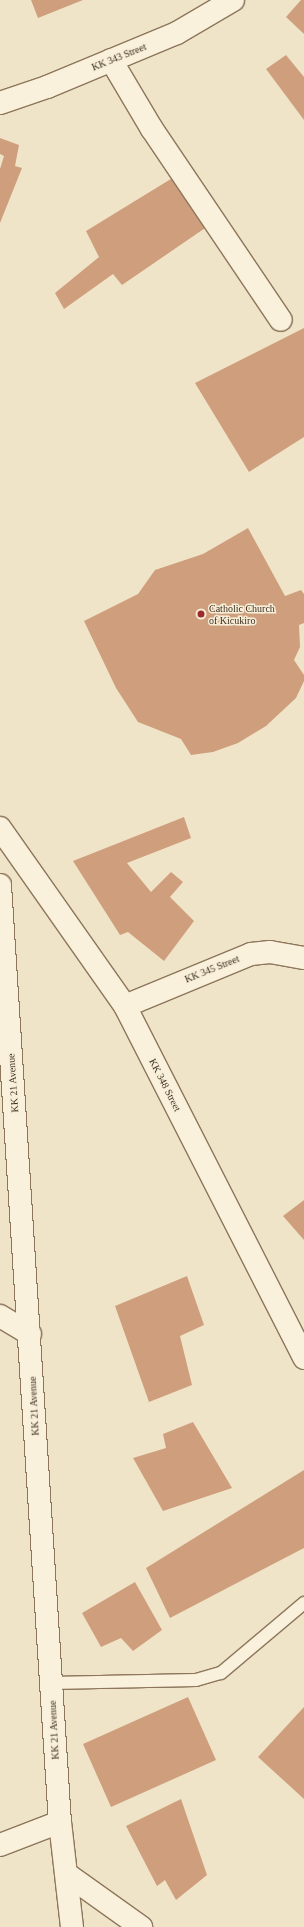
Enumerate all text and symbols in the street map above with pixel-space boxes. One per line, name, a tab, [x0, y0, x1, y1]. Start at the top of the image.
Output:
street label: KK 343 Street	[90, 41, 148, 73]
place label: Catholic Church of Kicukiro	[209, 602, 275, 626]
marker: Catholic Church of Kicukiro	[196, 609, 206, 619]
street label: KK 345 Street	[183, 953, 241, 985]
street label: KK 21 Avenue	[5, 1053, 21, 1113]
street label: KK 348 Street	[147, 1057, 183, 1113]
street label: KK 21 Avenue	[26, 1376, 42, 1436]
street label: KK 21 Avenue	[46, 1700, 62, 1760]

